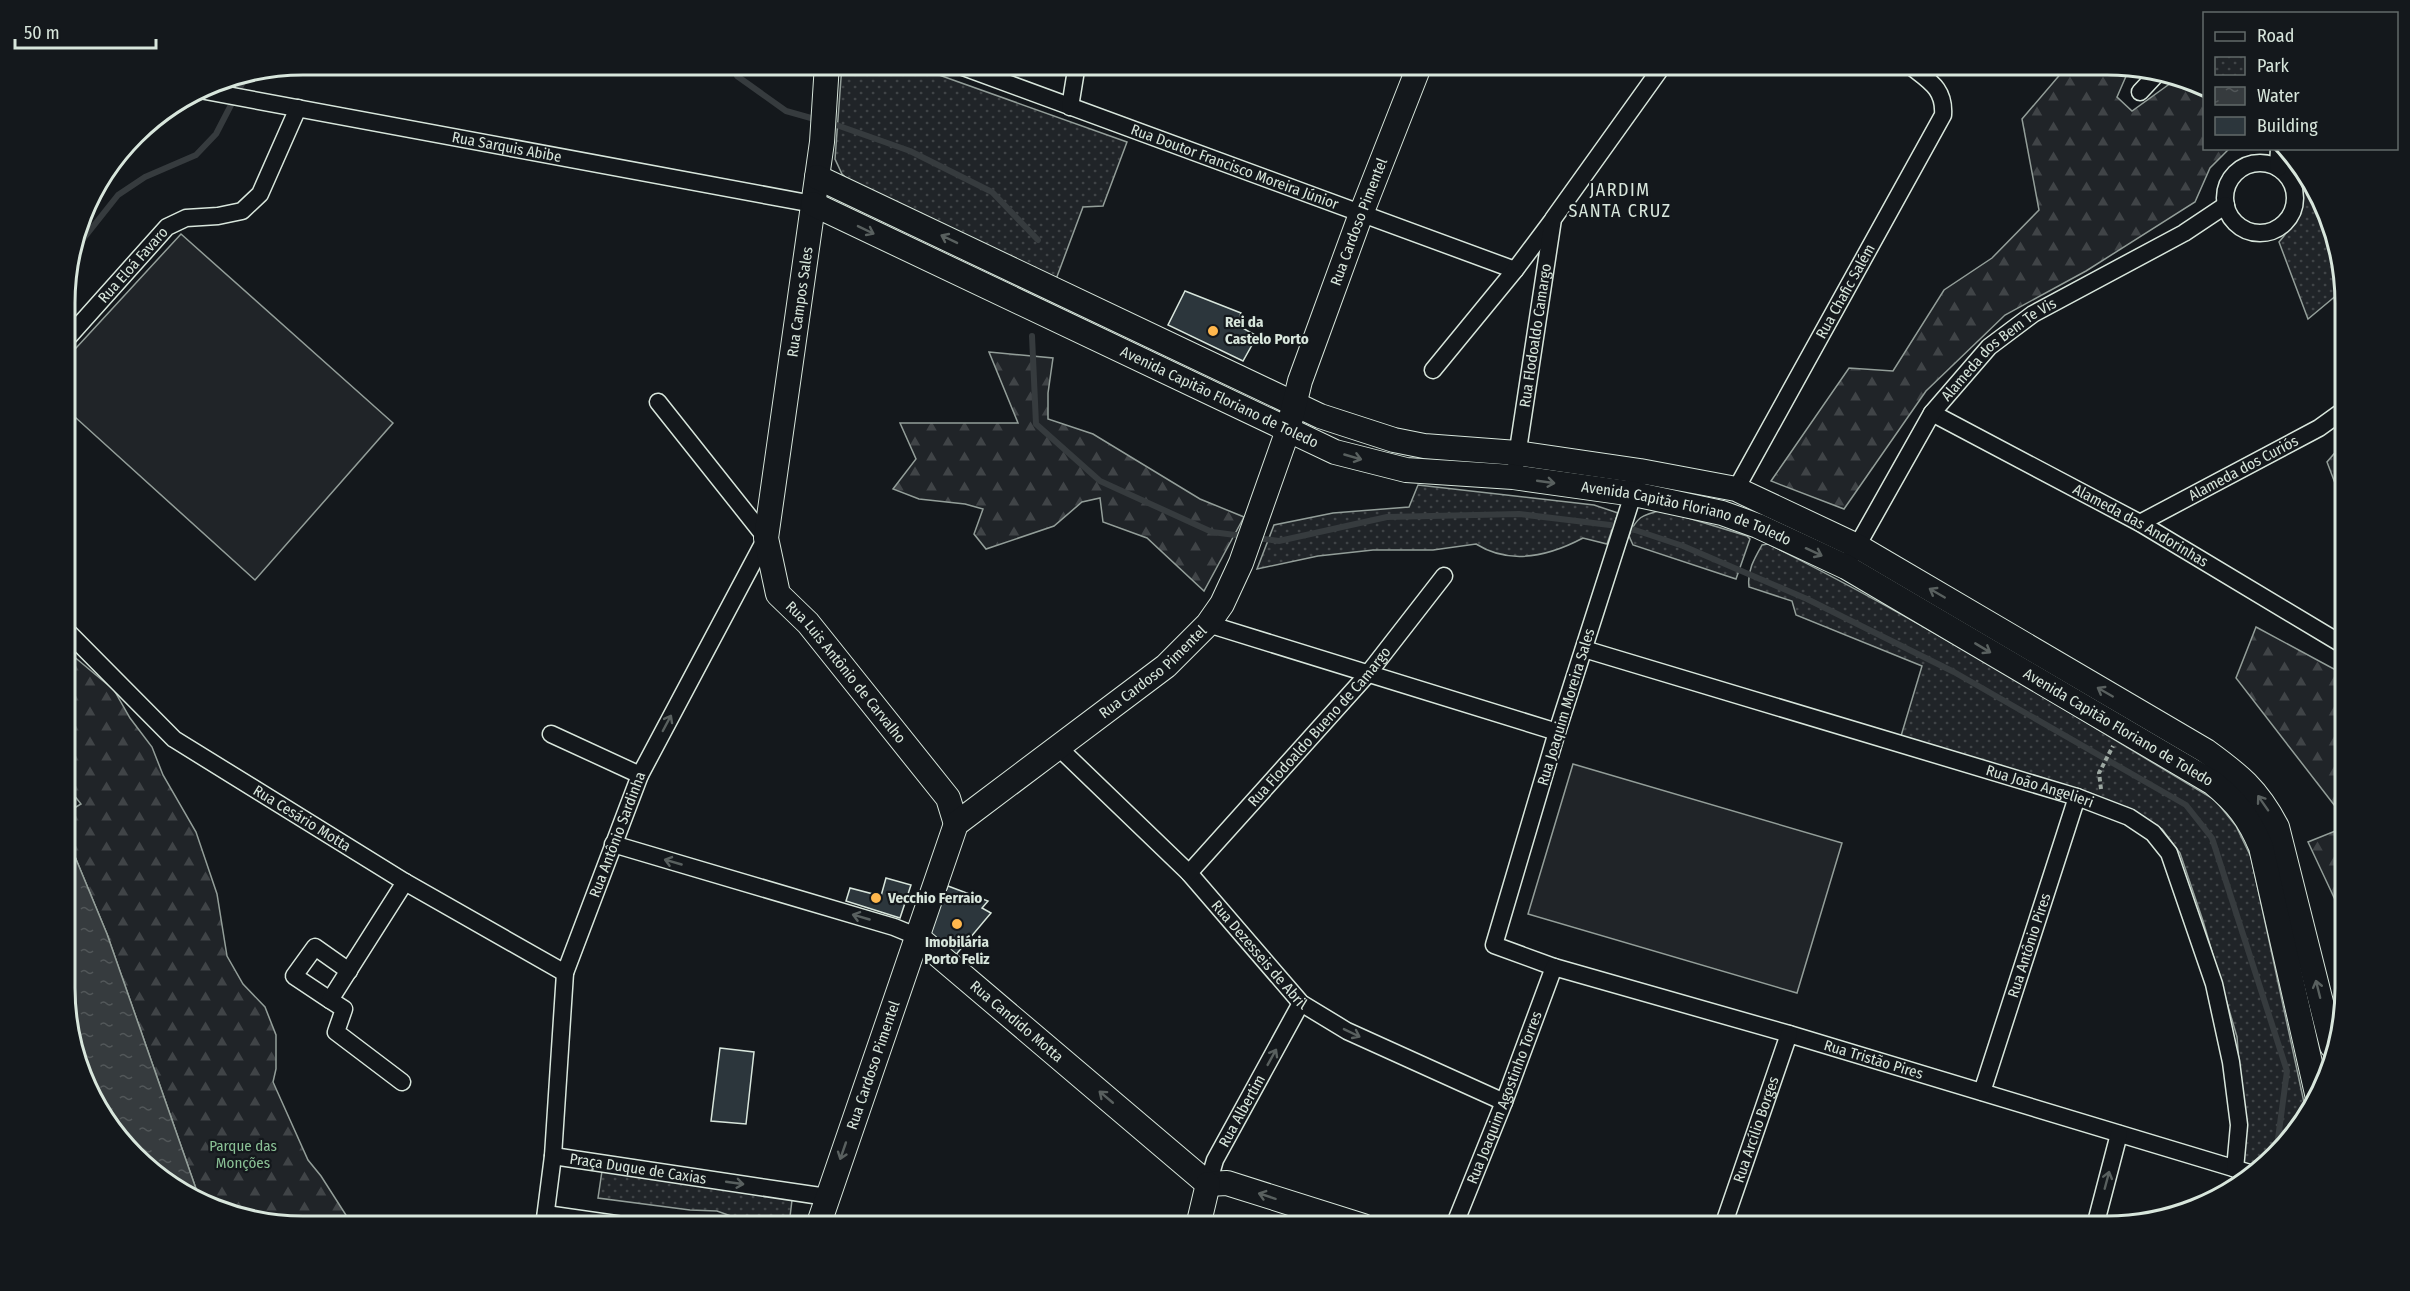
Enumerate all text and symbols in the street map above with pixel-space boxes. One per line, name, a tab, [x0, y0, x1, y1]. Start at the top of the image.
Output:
scale bar	[15, 12, 156, 50]
legend	[2203, 12, 2398, 150]
text: 50 m	[24, 22, 60, 44]
text: Road	[2257, 25, 2294, 47]
text: Park	[2257, 55, 2290, 77]
text: Water	[2257, 85, 2300, 107]
text: Building	[2257, 115, 2318, 137]
street label: Rua Doutor Francisco Moreira Júnior	[1128, 120, 1342, 214]
street label: Rua Sarquis Abibe	[450, 128, 563, 166]
street label: Rua Cardoso Pimentel	[1327, 155, 1391, 288]
district label: JARDIM SANTA CRUZ	[1568, 179, 1672, 222]
street label: Rua Eloá Favaro	[94, 223, 172, 307]
one-way arrow	[856, 224, 874, 236]
one-way arrow	[940, 233, 958, 245]
street label: Rua Chafic Salém	[1812, 241, 1879, 342]
street label: Rua Campos Sales	[783, 246, 817, 358]
street label: Rua Flodoaldo Camargo	[1516, 262, 1555, 408]
street label: Alameda dos Bem Te Vis	[1937, 294, 2059, 405]
place label: Rei da Castelo Porto	[1225, 313, 1309, 348]
marker: Rei da Castelo Porto	[1206, 324, 1220, 338]
street label: Avenida Capitão Floriano de Toledo	[1118, 342, 1321, 452]
street label: Alameda dos Curiós	[2185, 432, 2301, 505]
one-way arrow	[1343, 452, 1362, 463]
one-way arrow	[1536, 476, 1555, 487]
street label: Avenida Capitão Floriano de Toledo	[1580, 478, 1794, 549]
street label: Alameda das Andorinhas	[2070, 480, 2211, 571]
one-way arrow	[1804, 547, 1822, 559]
one-way arrow	[1929, 587, 1946, 599]
street label: Rua Luis Antônio de Carvalho	[782, 597, 910, 747]
street label: Rua Cardoso Pimentel	[1096, 622, 1210, 722]
street label: Rua Joaquim Moreira Sales	[1534, 626, 1598, 788]
street label: Rua Flodoaldo Bueno de Camargo	[1244, 643, 1395, 810]
one-way arrow	[1974, 643, 1991, 655]
street label: Avenida Capitão Floriano de Toledo	[2020, 665, 2217, 790]
one-way arrow	[2097, 685, 2114, 697]
one-way arrow	[661, 715, 673, 732]
street label: Rua João Angelieri	[1984, 761, 2096, 812]
street label: Rua Antônio Sardinha	[585, 769, 649, 900]
street label: Rua Cesário Motta	[250, 781, 354, 855]
one-way arrow	[2257, 795, 2269, 812]
one-way arrow	[664, 856, 683, 867]
place label: Vecchio Ferraio	[887, 889, 982, 907]
marker: Vecchio Ferraio	[869, 891, 883, 905]
street label: Rua Antônio Pires	[2004, 891, 2054, 1000]
street label: Rua Dezesseis de Abril	[1208, 897, 1310, 1013]
one-way arrow	[851, 911, 870, 922]
marker: Imobilária Porto Feliz	[950, 917, 964, 931]
place label: Imobilária Porto Feliz	[924, 933, 990, 968]
street label: Rua Candido Motta	[966, 977, 1067, 1066]
one-way arrow	[2311, 980, 2323, 999]
street label: Rua Cardoso Pimentel	[843, 998, 904, 1132]
street label: Rua Joaquim Agostinho Torres	[1463, 1009, 1546, 1187]
one-way arrow	[1342, 1028, 1360, 1039]
street label: Rua Tristão Pires	[1822, 1036, 1925, 1083]
one-way arrow	[1266, 1049, 1278, 1066]
street label: Rua Albertim	[1215, 1072, 1269, 1150]
street label: Rua Arcílio Borges	[1730, 1074, 1783, 1185]
one-way arrow	[1099, 1090, 1114, 1104]
park label: Parque das Monções	[209, 1137, 277, 1172]
one-way arrow	[837, 1141, 848, 1160]
street label: Praça Duque de Caxias	[568, 1150, 708, 1188]
one-way arrow	[2102, 1171, 2113, 1190]
one-way arrow	[725, 1177, 745, 1188]
one-way arrow	[1258, 1189, 1277, 1200]

